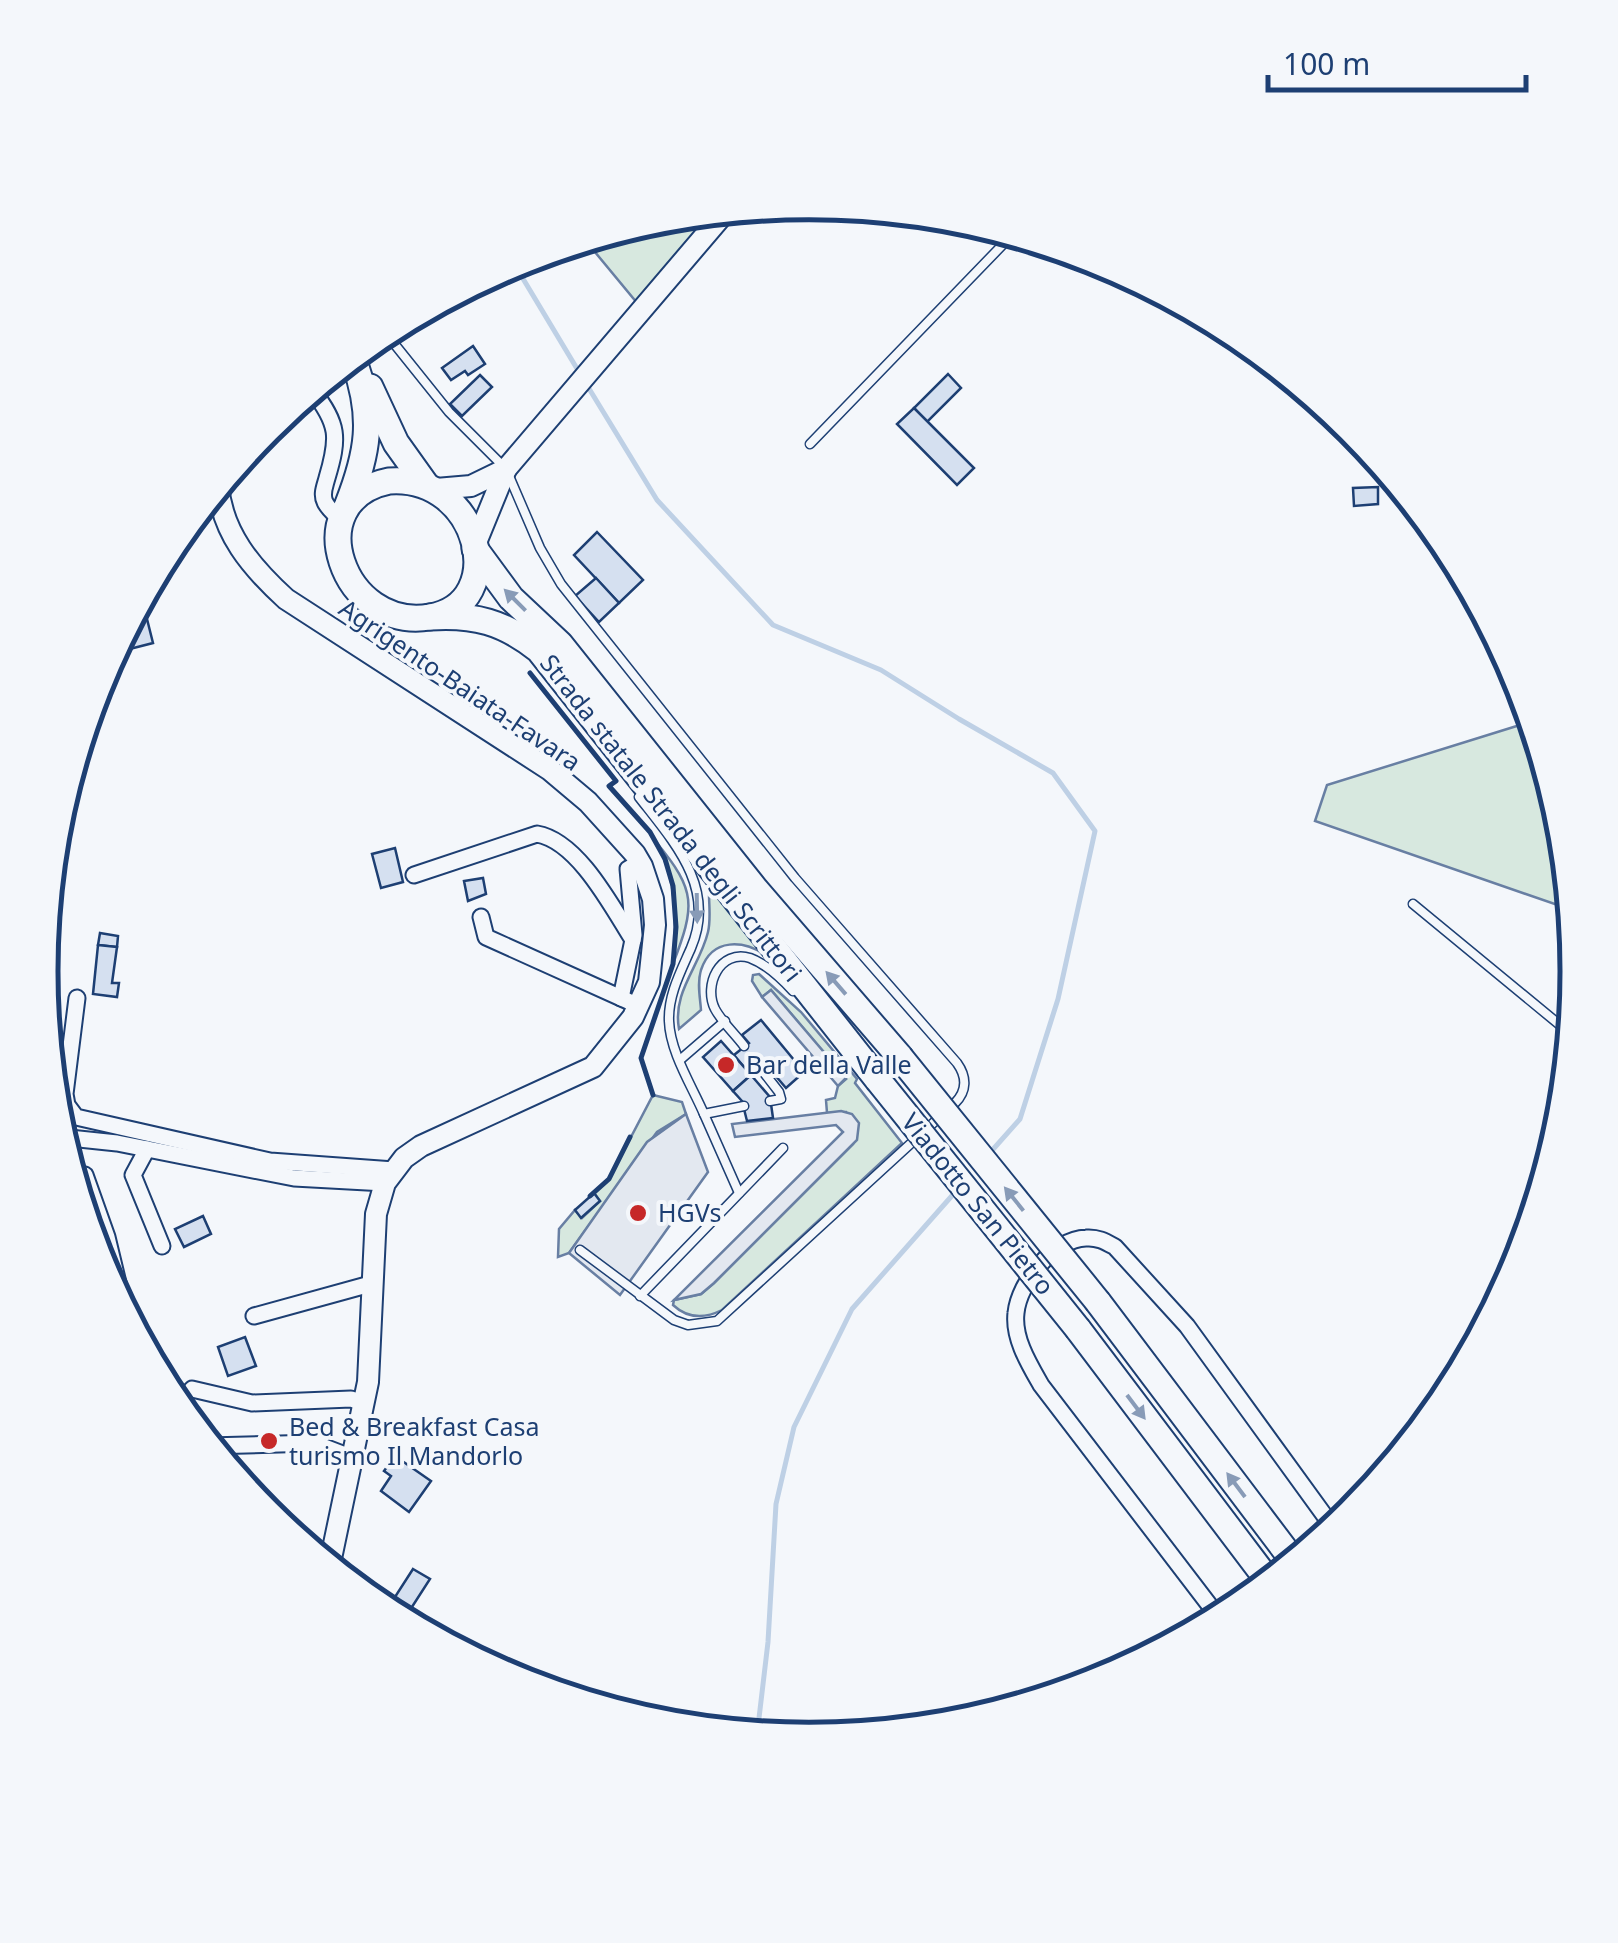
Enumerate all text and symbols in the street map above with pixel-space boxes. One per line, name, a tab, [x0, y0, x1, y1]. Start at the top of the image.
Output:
scale bar	[1268, 30, 1526, 92]
text: 100 m	[1283, 43, 1370, 84]
one-way arrow	[504, 589, 528, 612]
street label: Agrigento-Baiata-Favara	[333, 590, 588, 778]
street label: Strada statale Strada degli Scrittori	[533, 647, 810, 988]
one-way arrow	[690, 892, 706, 924]
one-way arrow	[826, 970, 848, 995]
place label: Bar della Valle	[746, 1047, 912, 1081]
marker: Bar della Valle	[715, 1054, 737, 1076]
street label: Viadotto San Pietro	[895, 1105, 1063, 1302]
one-way arrow	[1004, 1187, 1025, 1213]
place label: HGVs	[658, 1195, 721, 1229]
marker: HGVs	[627, 1202, 649, 1224]
one-way arrow	[1126, 1394, 1146, 1420]
place label: Bed & Breakfast Casa turismo Il Mandorlo	[289, 1409, 540, 1472]
marker: Bed & Breakfast Casa turismo Il Mandorlo	[258, 1430, 280, 1452]
one-way arrow	[1226, 1472, 1246, 1498]

